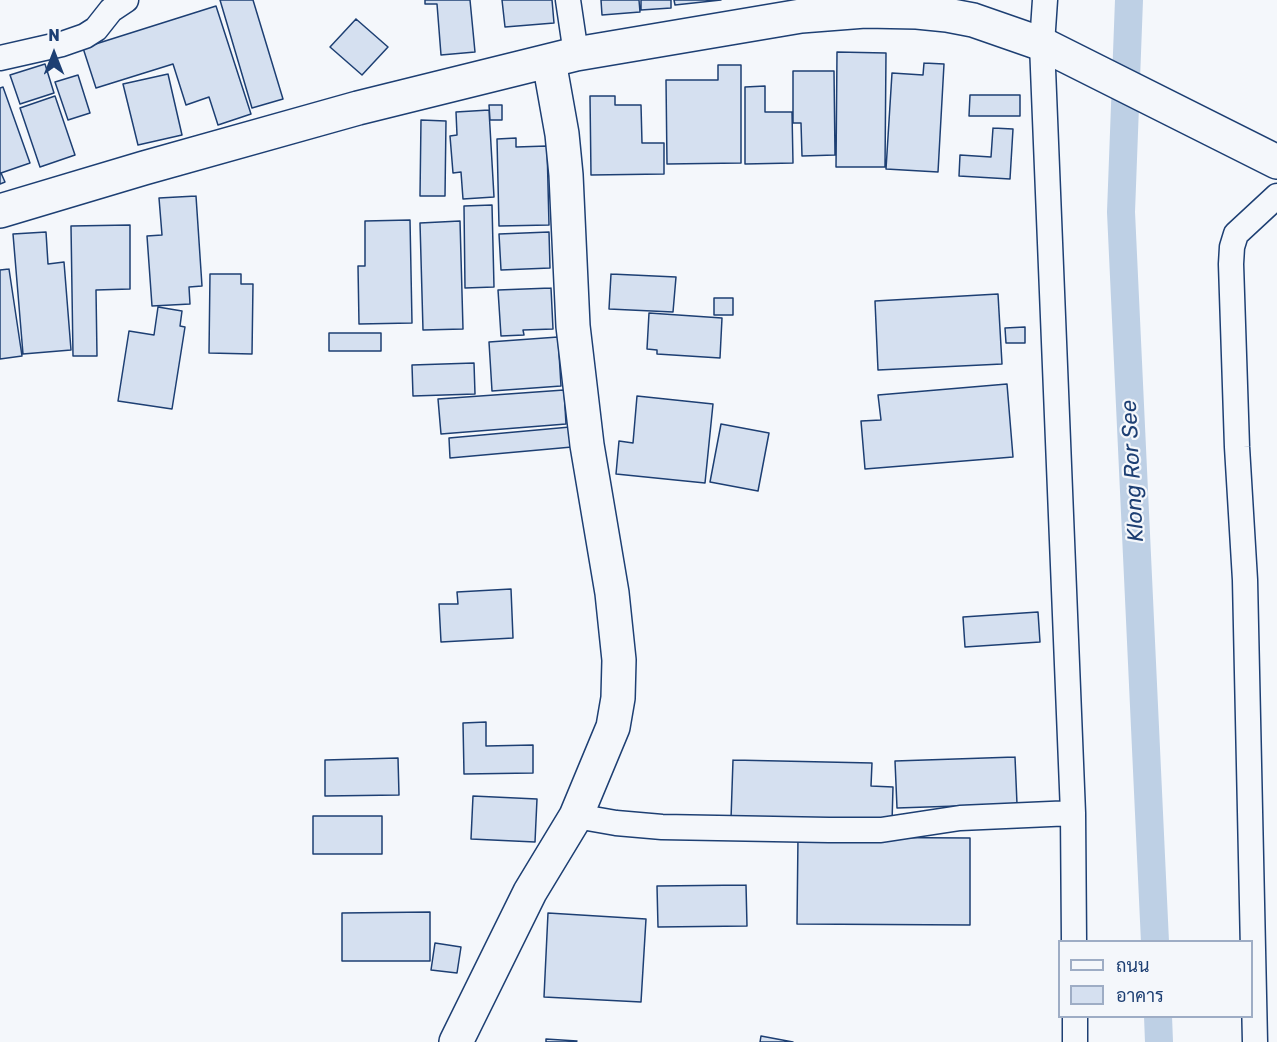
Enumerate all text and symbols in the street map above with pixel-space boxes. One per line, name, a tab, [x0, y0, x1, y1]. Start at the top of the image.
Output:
north arrow	[24, 24, 84, 84]
text: N	[48, 26, 60, 45]
water label: Klong Ror See	[1116, 400, 1150, 542]
legend	[1058, 940, 1253, 1018]
text: ถนน	[1116, 955, 1149, 977]
text: อาคาร	[1116, 985, 1164, 1007]

